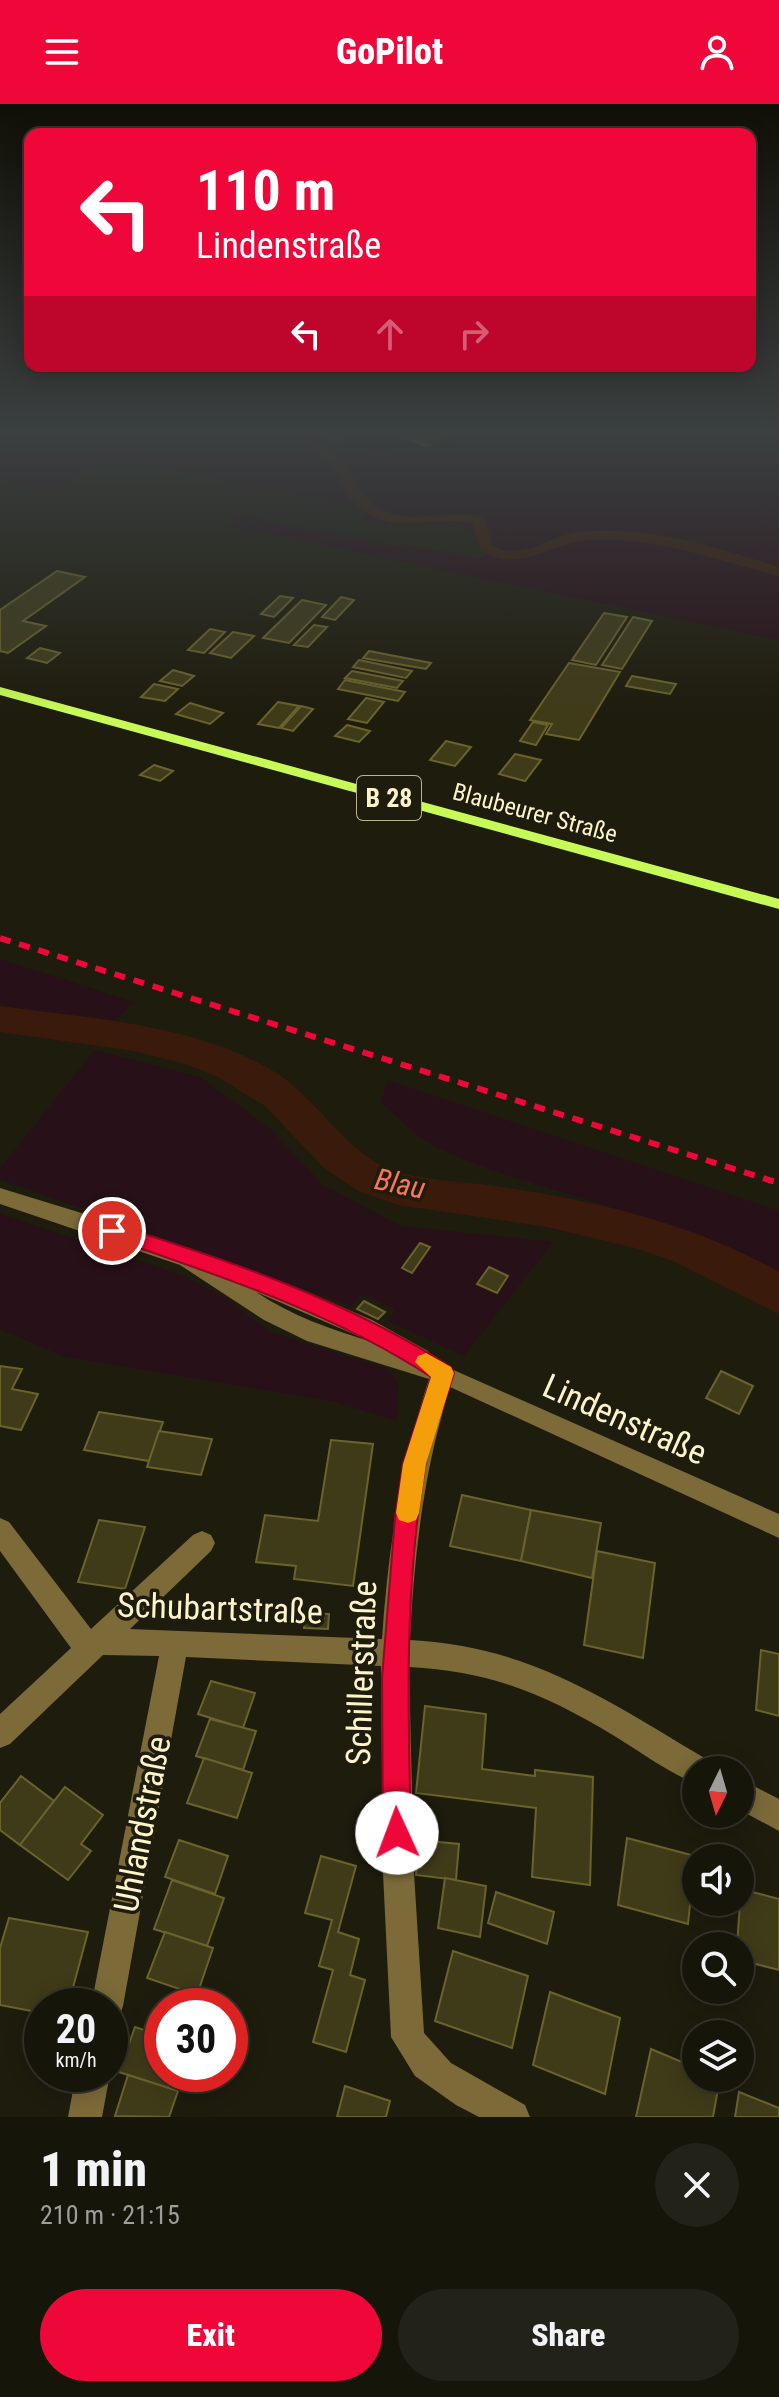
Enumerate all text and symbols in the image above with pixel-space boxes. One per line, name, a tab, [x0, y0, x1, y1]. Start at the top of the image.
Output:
icon: menu	[40, 30, 84, 74]
icon: person	[695, 30, 739, 74]
text: GoPilot	[336, 31, 443, 73]
text: 110 m	[196, 158, 335, 224]
icon: left	[64, 160, 168, 264]
text: Lindenstraße	[196, 225, 381, 267]
icon: left	[284, 312, 328, 356]
icon: ahead	[368, 312, 412, 356]
icon: right	[452, 312, 496, 356]
road number: B 28	[357, 776, 421, 820]
street label: Blaubeurer Straße	[450, 778, 620, 848]
water label: Blau	[372, 1161, 428, 1206]
pin	[78, 1197, 146, 1265]
icon: arrive	[90, 1209, 134, 1253]
street label: Lindenstraße	[537, 1365, 713, 1473]
street label: Schillerstraße	[338, 1580, 384, 1766]
street label: Schubartstraße	[116, 1584, 324, 1632]
street label: Uhlandstraße	[105, 1733, 179, 1915]
north arrow	[682, 1756, 754, 1828]
map controls	[682, 1756, 754, 2092]
position arrow	[355, 1791, 439, 1875]
button: sound	[682, 1844, 754, 1916]
button: search	[682, 1932, 754, 2004]
speed limit sign: 30	[144, 1988, 248, 2092]
text: 20	[56, 2006, 96, 2053]
button: layers	[682, 2020, 754, 2092]
text: km/h	[55, 2048, 97, 2072]
text: 1 min	[40, 2141, 147, 2198]
button: close	[655, 2143, 739, 2227]
text: 210 m · 21:15	[40, 2200, 180, 2230]
button: Exit	[40, 2289, 382, 2381]
button: Share	[398, 2289, 739, 2381]

